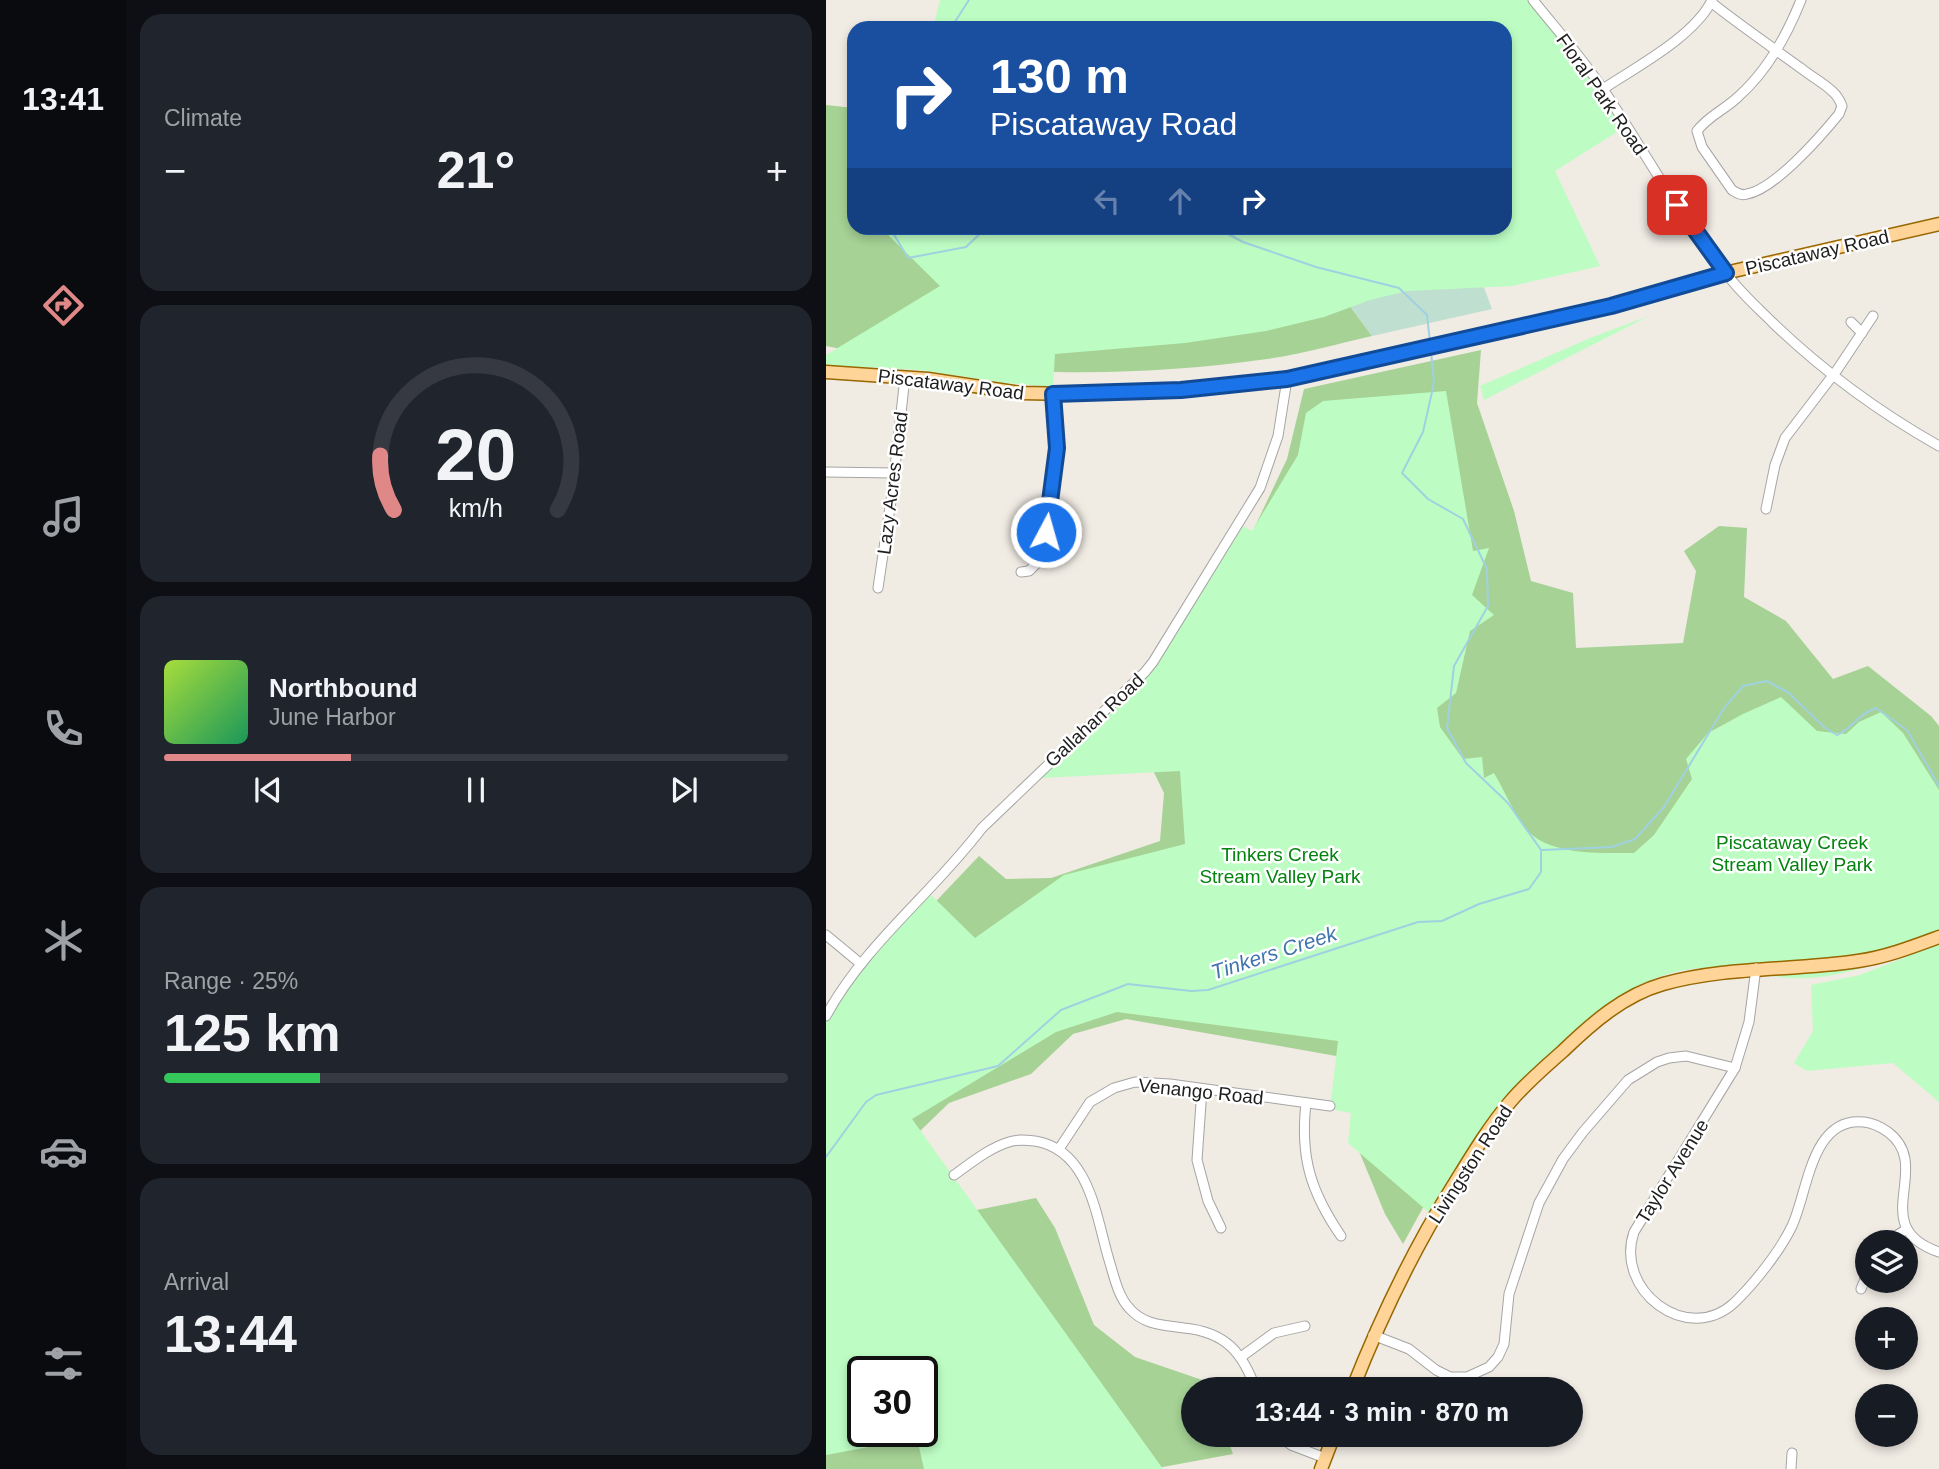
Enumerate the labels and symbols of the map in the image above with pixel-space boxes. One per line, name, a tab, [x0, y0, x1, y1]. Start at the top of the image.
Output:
street label: Floral Park Road	[1552, 30, 1651, 159]
pin	[1647, 175, 1707, 235]
street label: Piscataway Road	[1743, 226, 1891, 279]
street label: Piscataway Road	[877, 365, 1025, 404]
street label: Lazy Acres Road	[873, 410, 912, 556]
position arrow	[1009, 495, 1083, 569]
street label: Gallahan Road	[1041, 669, 1148, 771]
park label: Piscataway Creek Stream Valley Park	[1711, 832, 1873, 875]
park label: Tinkers Creek Stream Valley Park	[1199, 844, 1361, 887]
water label: Tinkers Creek	[1208, 921, 1341, 984]
street label: Venango Road	[1137, 1074, 1265, 1109]
street label: Livingston Road	[1425, 1101, 1516, 1227]
street label: Taylor Avenue	[1632, 1115, 1713, 1227]
speed limit sign: 30	[847, 1356, 938, 1447]

